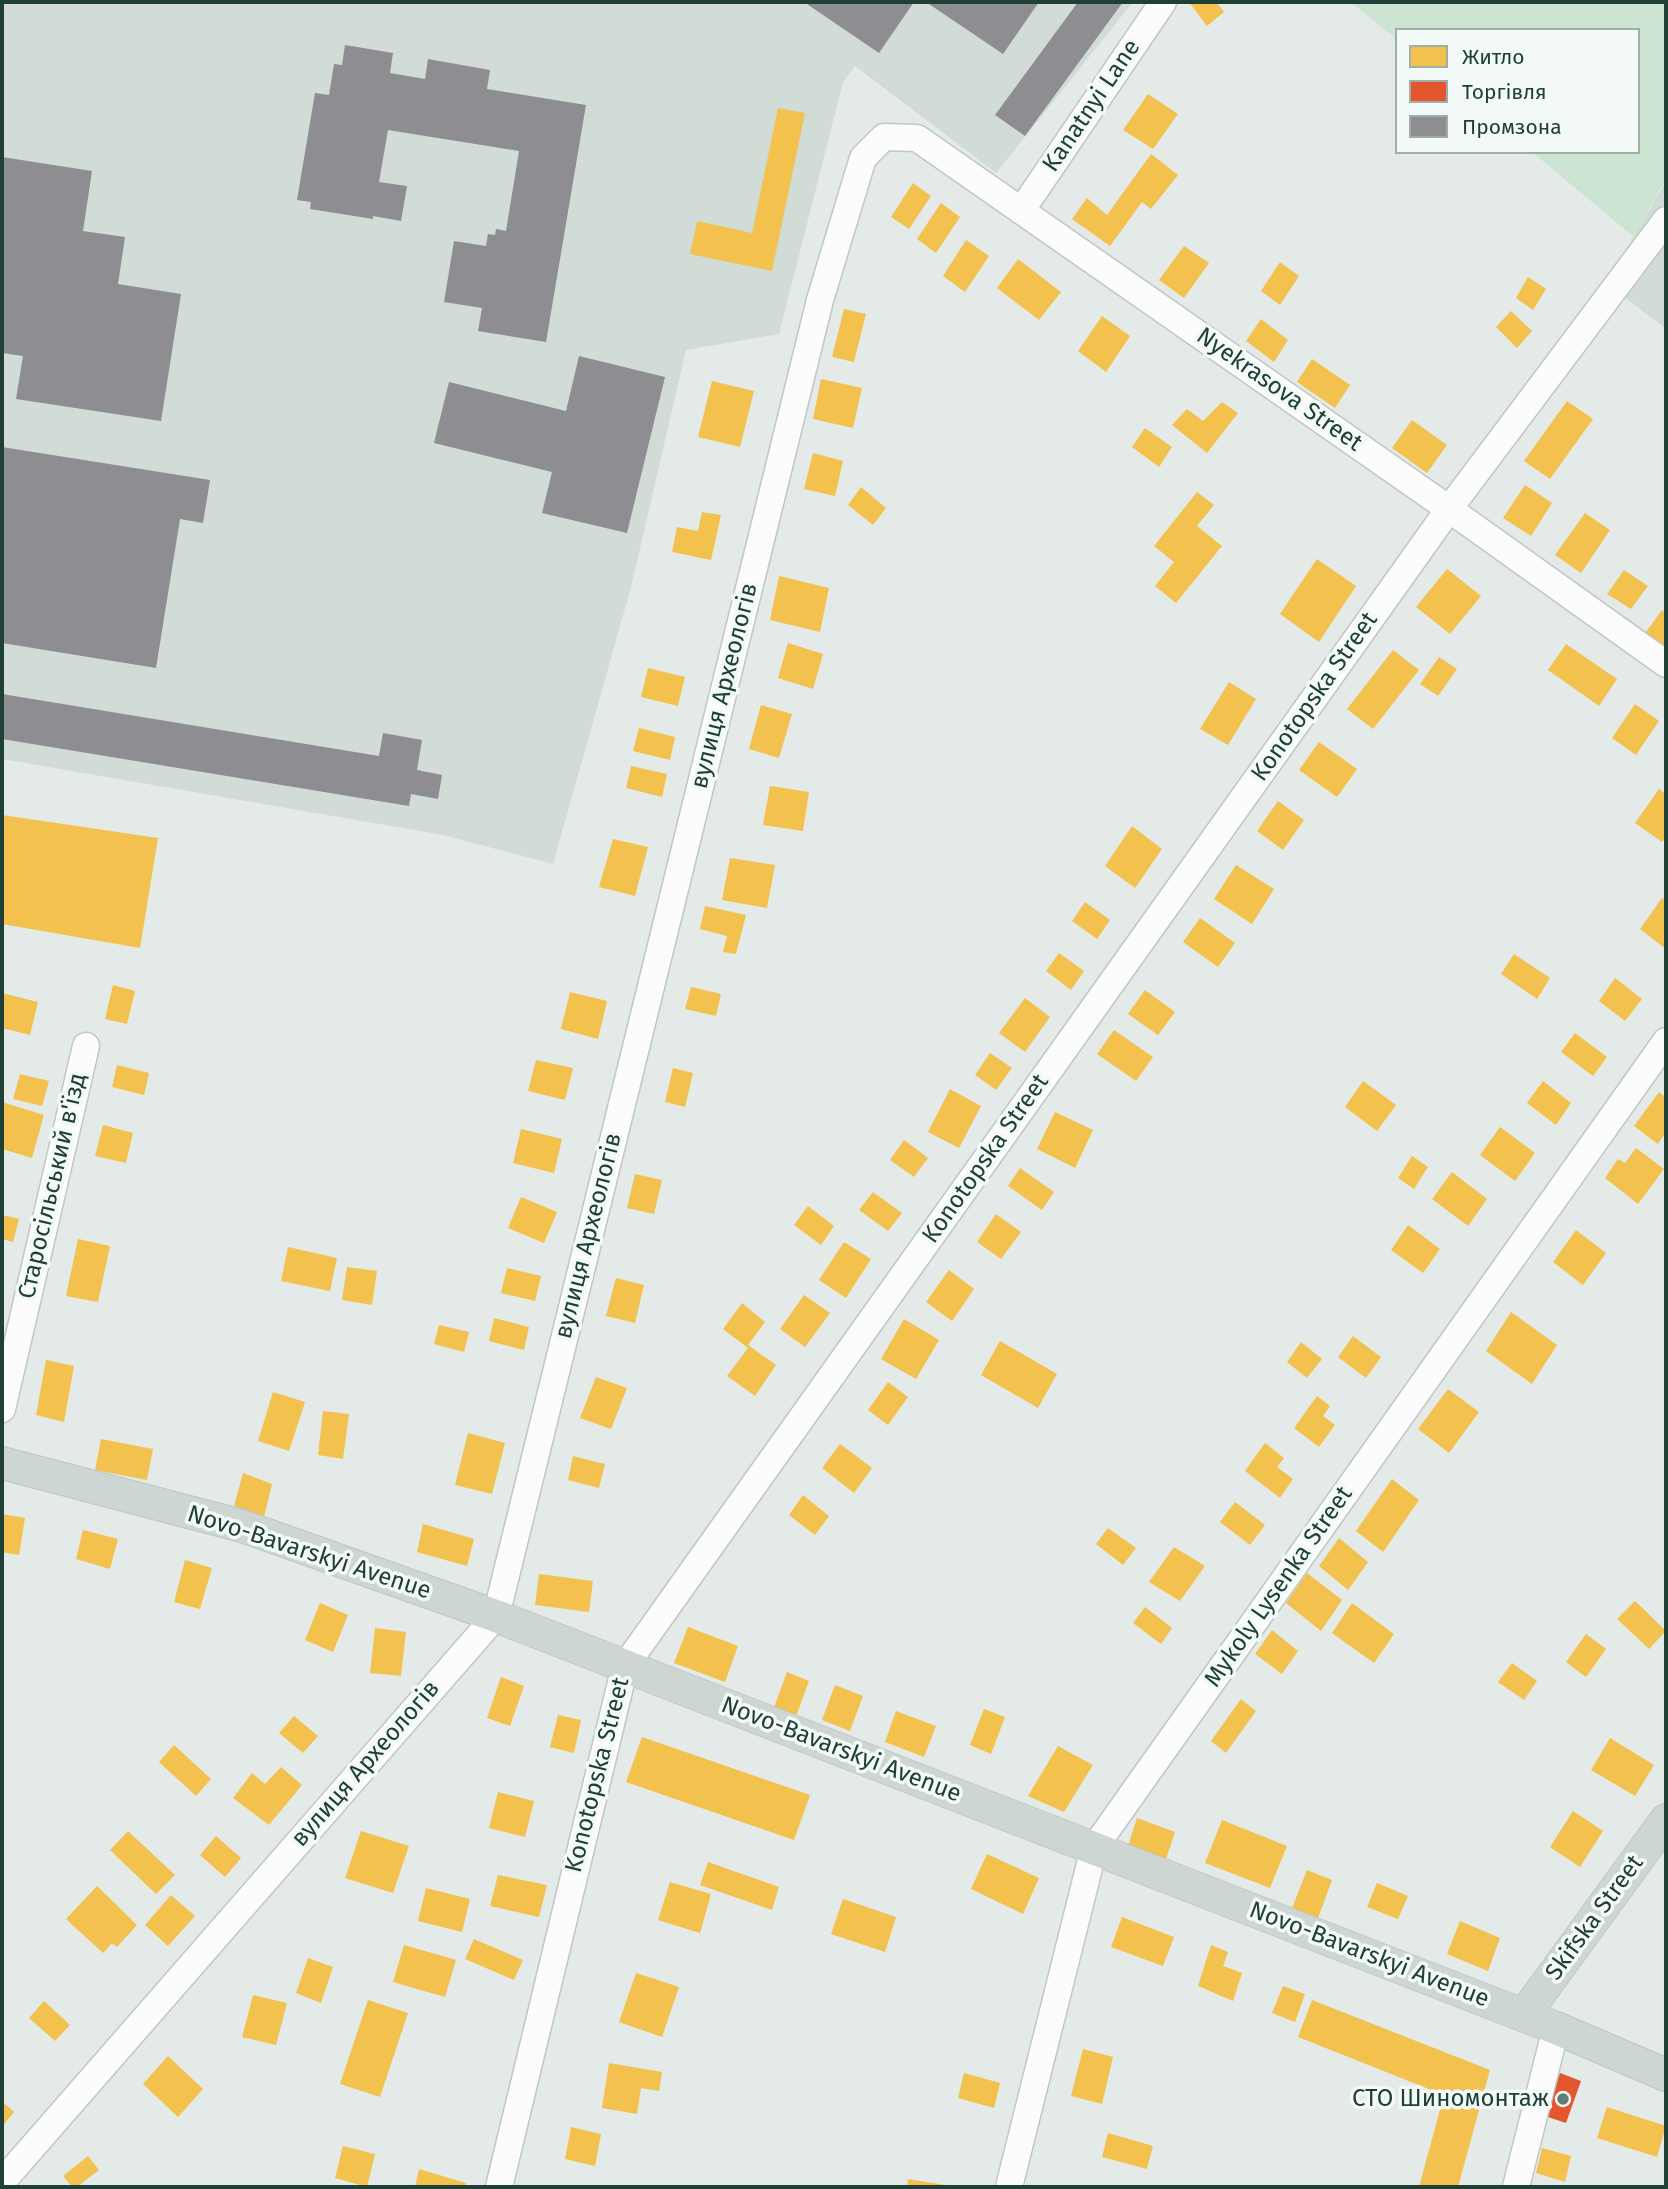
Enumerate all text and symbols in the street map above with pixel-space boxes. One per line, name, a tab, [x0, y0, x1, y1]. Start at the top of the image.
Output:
legend	[1395, 28, 1640, 154]
street label: Kanatnyi Lane	[1037, 34, 1147, 178]
text: Житло	[1462, 44, 1525, 70]
text: Торгівля	[1462, 79, 1547, 105]
text: Промзона	[1462, 114, 1562, 140]
street label: Nyekrasova Street	[1191, 322, 1367, 458]
street label: вулиця Археологів	[685, 580, 765, 792]
street label: Konotopska Street	[1246, 607, 1384, 787]
street label: Konotopska Street	[917, 1069, 1055, 1249]
street label: Старосільський в'їзд	[13, 1070, 93, 1302]
street label: вулиця Археологів	[549, 1130, 629, 1342]
street label: Mykoly Lysenka Street	[1199, 1481, 1359, 1693]
street label: Novo-Bavarskyi Avenue	[184, 1500, 434, 1606]
street label: Konotopska Street	[560, 1674, 636, 1876]
street label: вулиця Археологів	[286, 1675, 446, 1853]
street label: Novo-Bavarskyi Avenue	[717, 1691, 965, 1809]
street label: Skifska Street	[1540, 1850, 1650, 1986]
street label: Novo-Bavarskyi Avenue	[1245, 1896, 1493, 2014]
place label: СТО Шиномонтаж	[1352, 2085, 1549, 2113]
marker: СТО Шиномонтаж	[1555, 2091, 1571, 2107]

